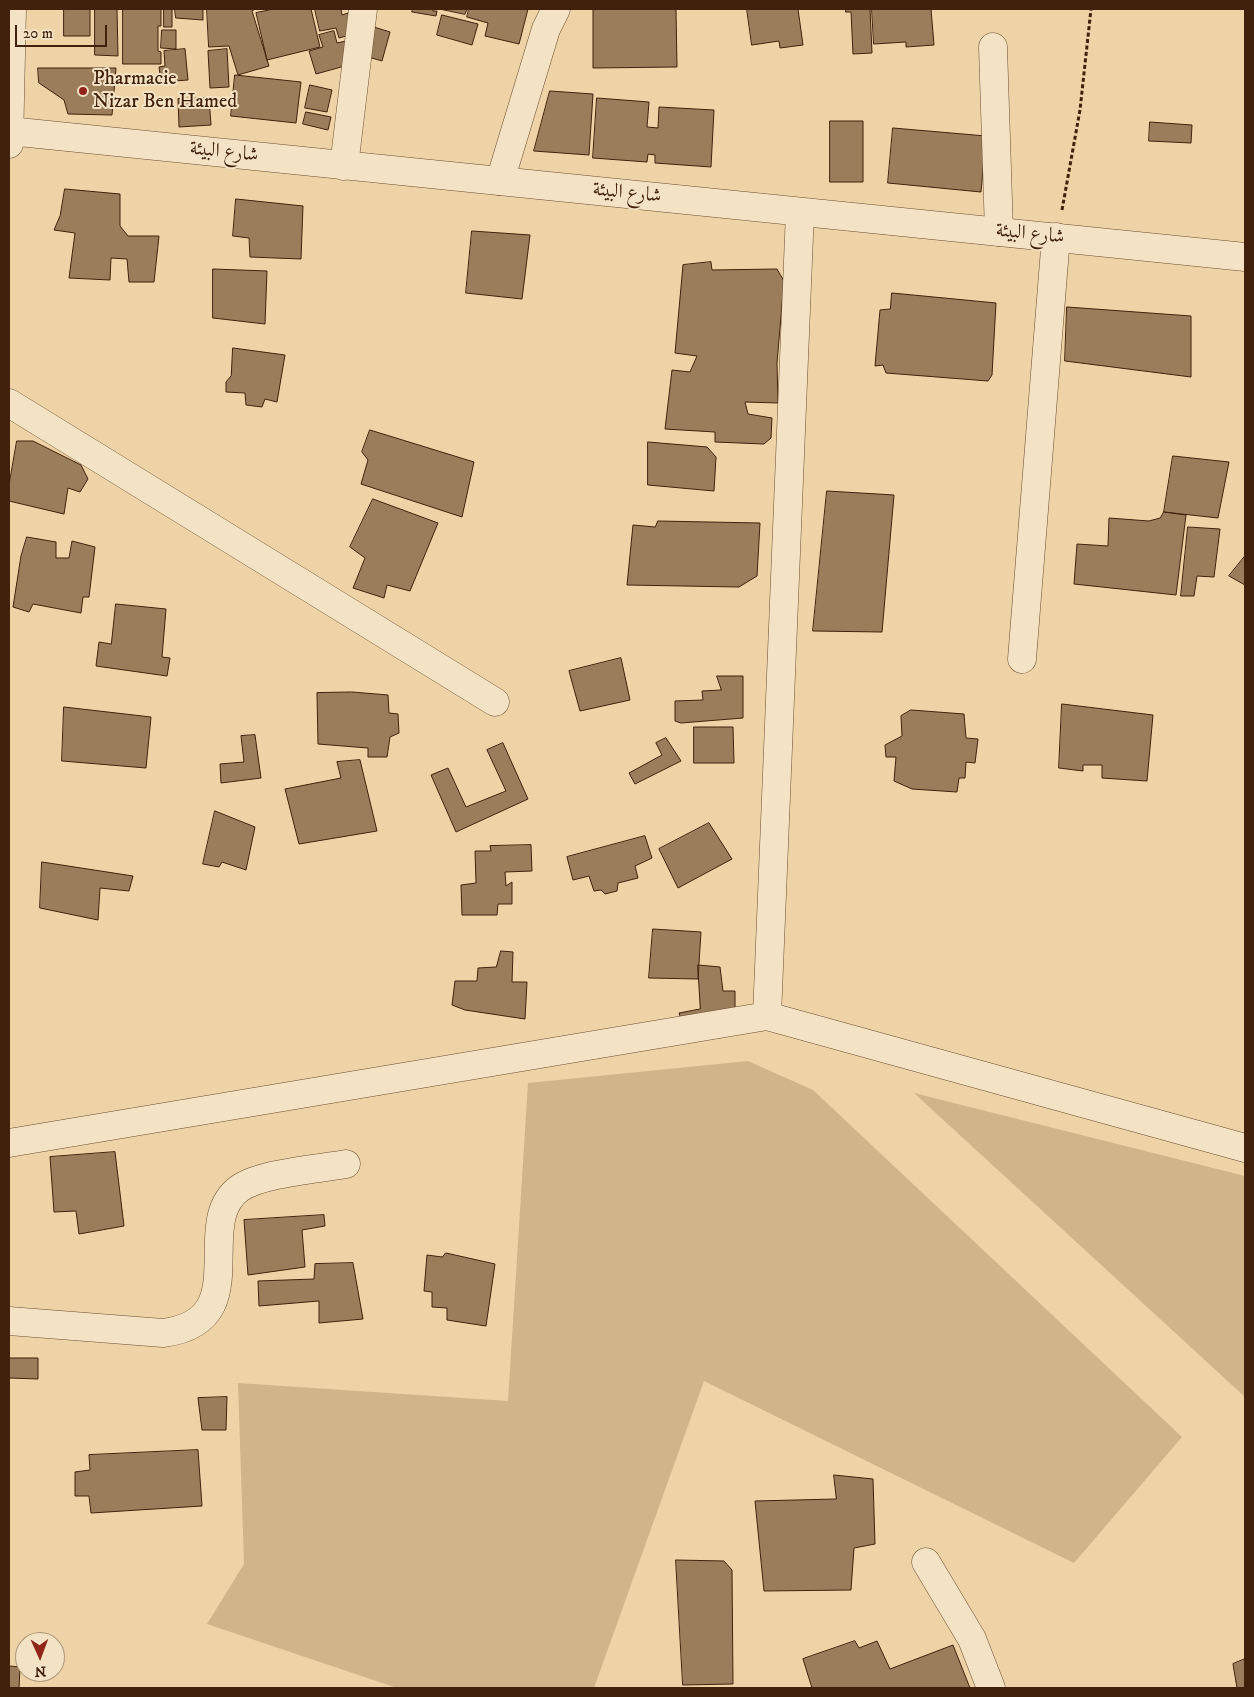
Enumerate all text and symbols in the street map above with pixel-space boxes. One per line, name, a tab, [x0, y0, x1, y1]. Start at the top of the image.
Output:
scale bar	[18, 15, 110, 47]
text: 20 m	[23, 24, 53, 43]
place label: Pharmacie Nizar Ben Hamed	[93, 68, 237, 115]
marker: Pharmacie Nizar Ben Hamed	[77, 85, 89, 97]
street label: شارع البيئة	[188, 137, 260, 169]
street label: شارع البيئة	[591, 178, 663, 210]
street label: شارع البيئة	[994, 219, 1066, 251]
north arrow	[15, 1632, 65, 1682]
text: N	[34, 1662, 47, 1680]

